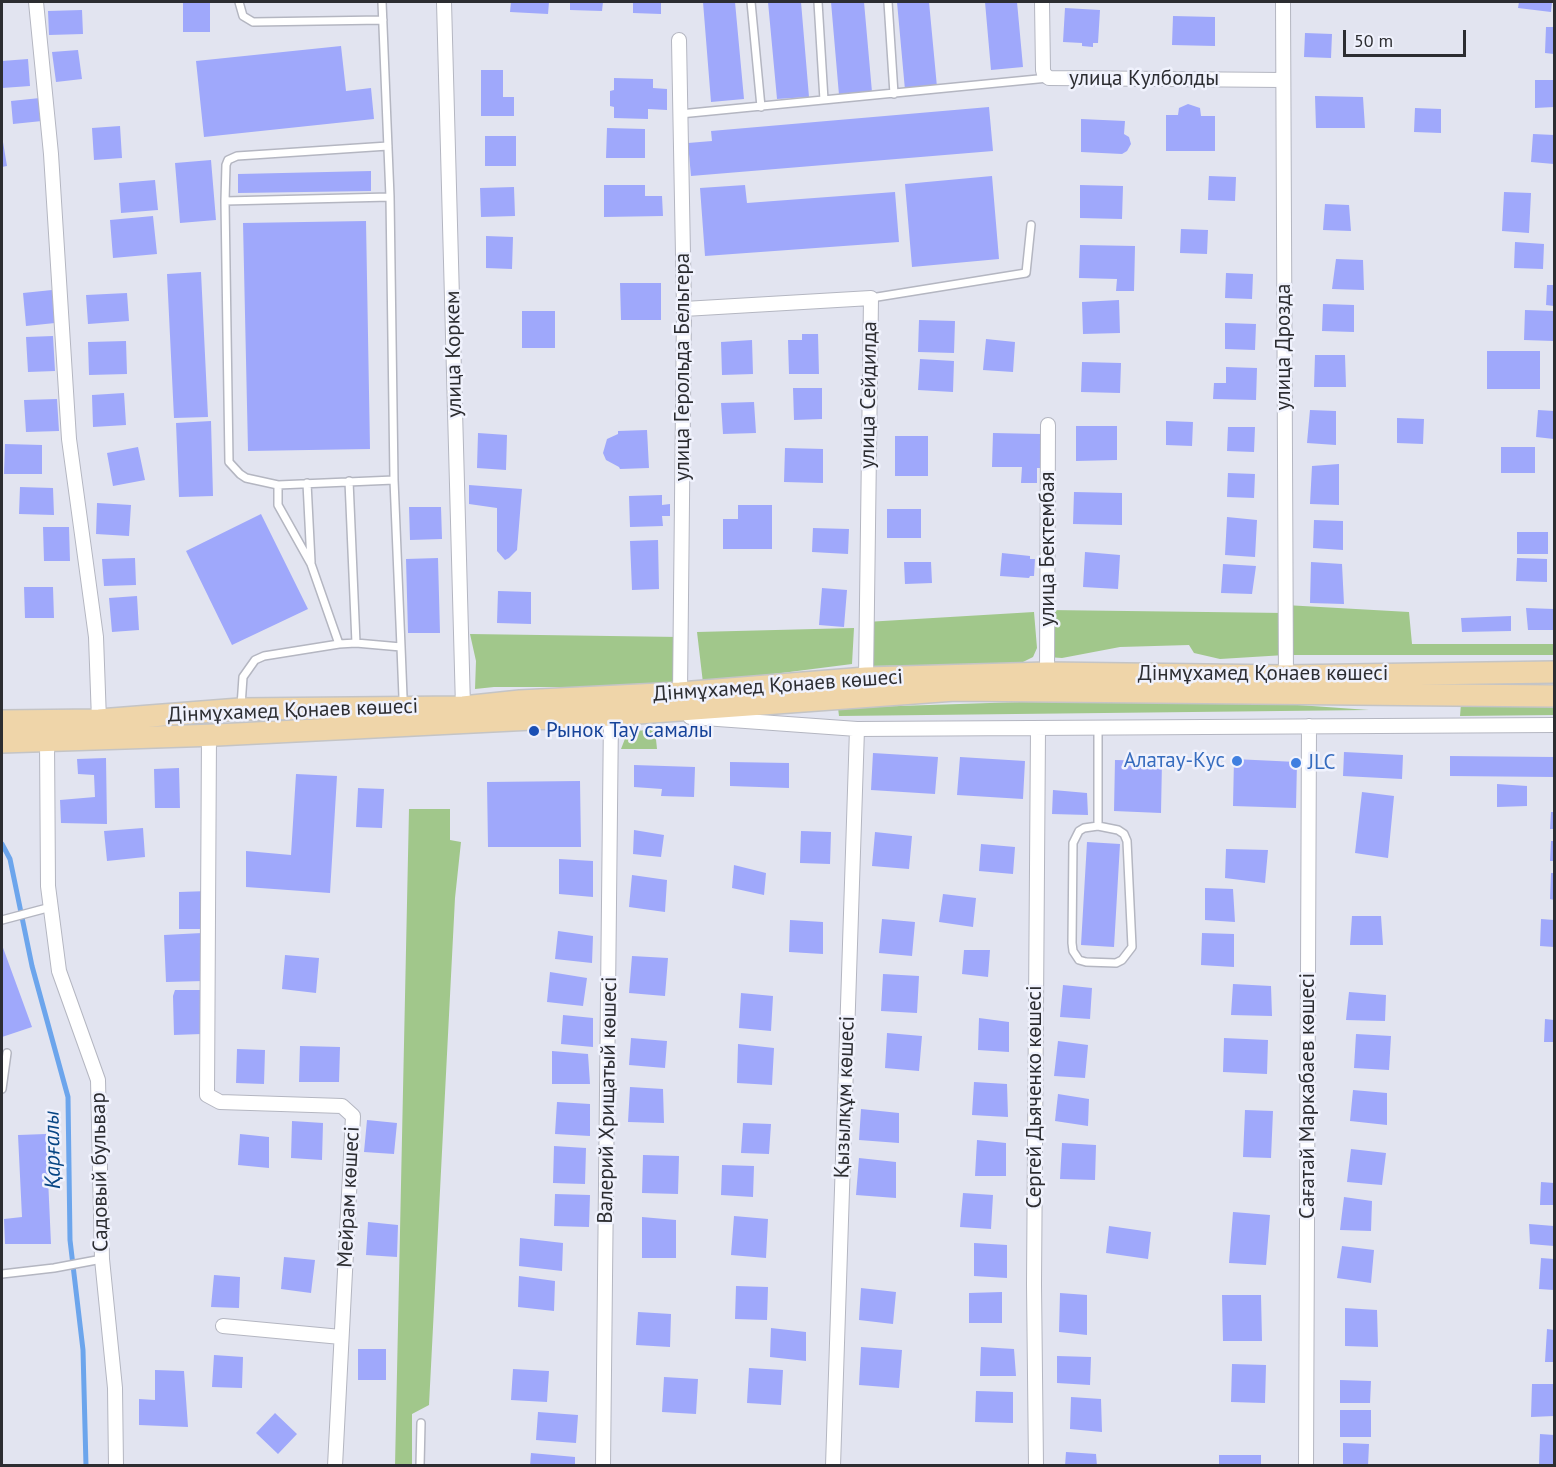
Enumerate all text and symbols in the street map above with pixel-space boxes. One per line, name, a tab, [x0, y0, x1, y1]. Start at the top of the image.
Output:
scale bar	[1346, 18, 1469, 56]
text: 50 m	[1354, 29, 1393, 52]
street label: улица Кулболды	[1069, 66, 1219, 92]
street label: улица Герольда Бельгера	[670, 253, 696, 481]
street label: улица Дрозда	[1271, 284, 1297, 410]
street label: улица Коркем	[440, 290, 468, 418]
street label: улица Сейдилда	[855, 321, 883, 469]
street label: улица Бектембая	[1035, 471, 1061, 627]
street label: Дінмұхамед Қонаев көшесі	[1138, 661, 1388, 687]
street label: Дінмұхамед Қонаев көшесі	[652, 665, 904, 707]
street label: Дінмұхамед Қонаев көшесі	[167, 694, 419, 728]
place label: Рынок Тау самалы	[546, 718, 713, 744]
marker: Рынок Тау самалы	[527, 724, 541, 738]
place label: Алатау-Кус	[1124, 748, 1225, 774]
place label: JLC	[1308, 750, 1336, 776]
marker: Алатау-Кус	[1230, 754, 1244, 768]
marker: JLC	[1289, 756, 1303, 770]
street label: Сағатай Маркабаев көшесі	[1295, 973, 1321, 1219]
street label: Валерий Хрищатый көшесі	[593, 976, 623, 1224]
street label: Сергей Дьяченко көшесі	[1022, 985, 1048, 1209]
street label: Қызылқұм көшесі	[830, 1015, 860, 1179]
street label: Садовый бульвар	[86, 1092, 114, 1252]
water label: Қарғалы	[39, 1111, 67, 1189]
street label: Мейрам көшесі	[333, 1126, 365, 1268]

